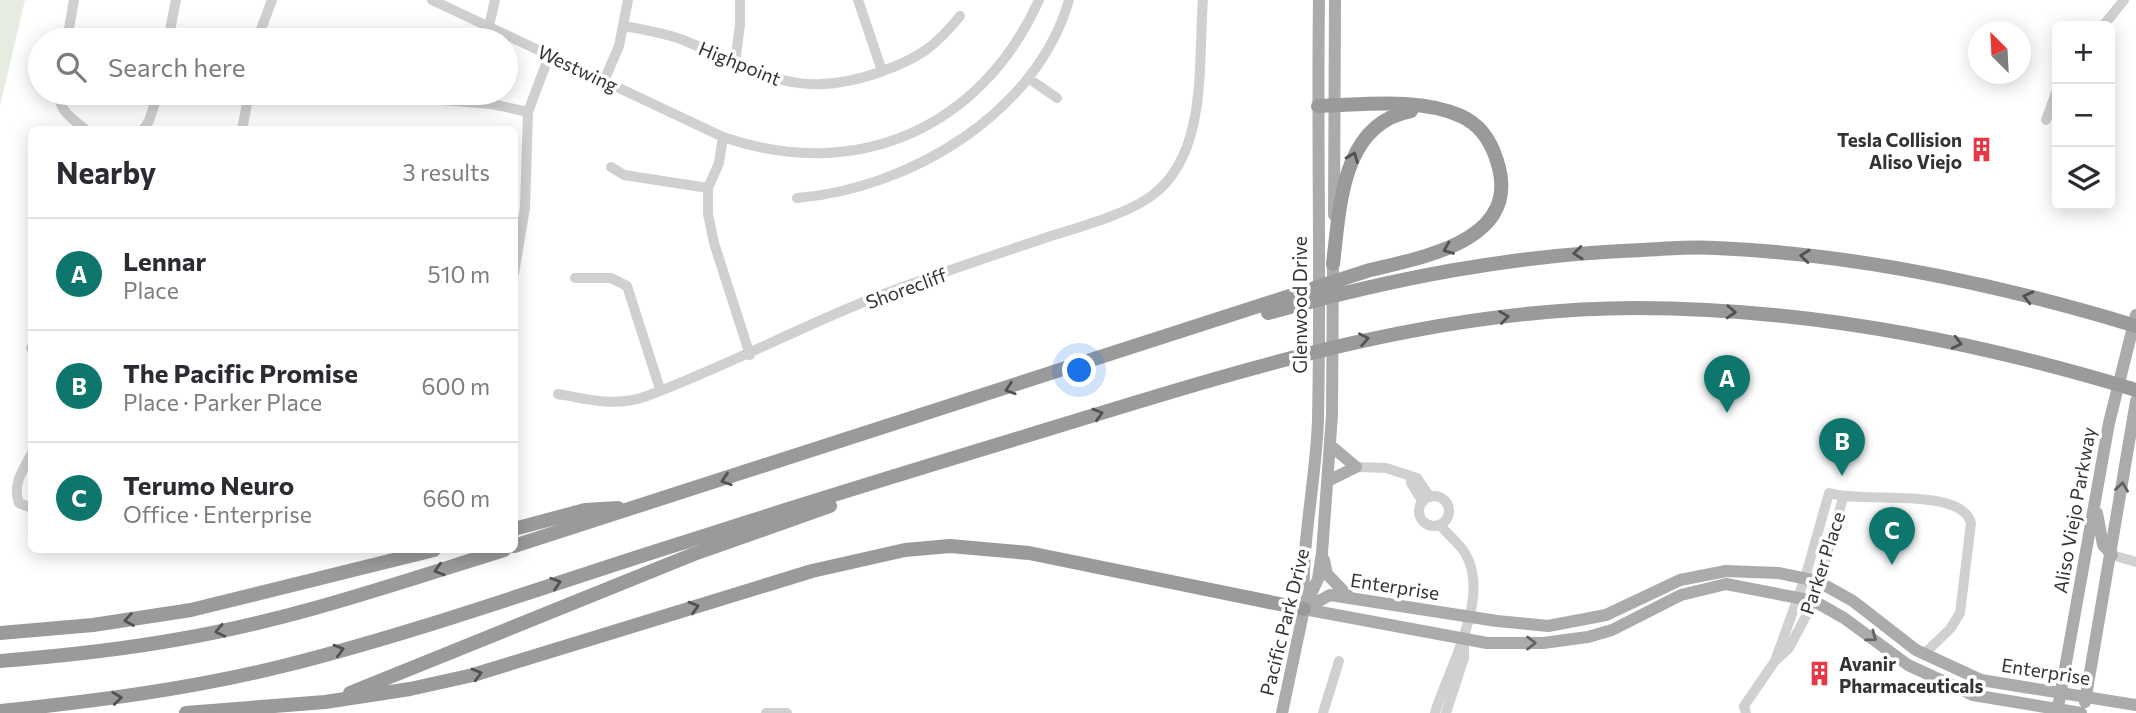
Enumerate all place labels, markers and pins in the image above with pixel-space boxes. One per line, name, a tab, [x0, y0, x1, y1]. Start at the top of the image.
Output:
place label: Tesla Collision Aliso Viejo	[1837, 128, 1962, 173]
building icon: Tesla Collision Aliso Viejo	[1968, 136, 1996, 164]
pin: A	[1704, 355, 1750, 413]
pin: B	[1819, 418, 1865, 476]
pin: C	[1869, 507, 1915, 565]
place label: Avanir Pharmaceuticals	[1839, 652, 1984, 697]
building icon: Avanir Pharmaceuticals	[1805, 660, 1833, 688]

